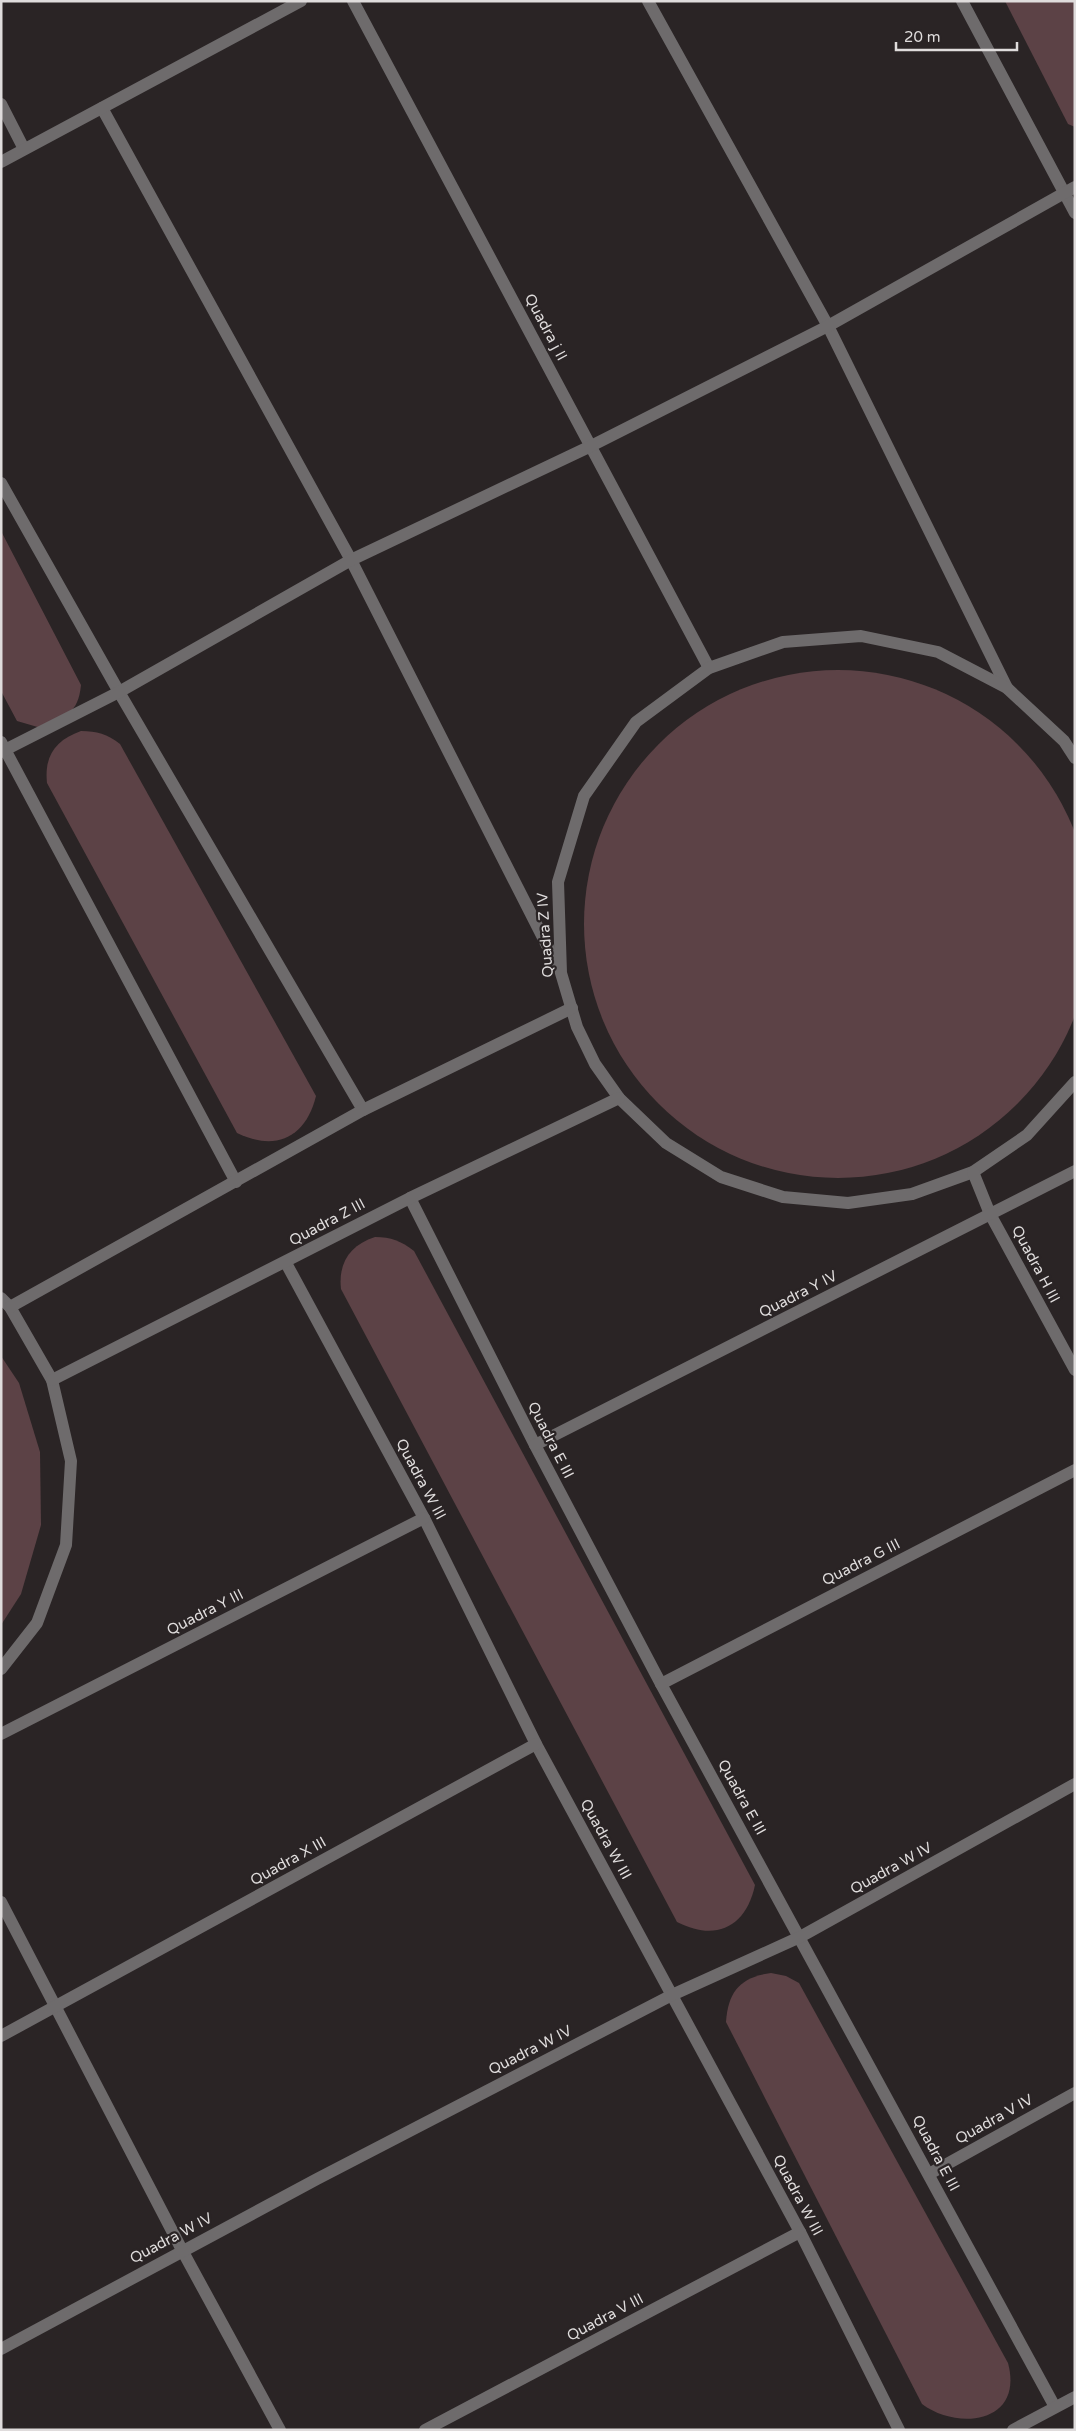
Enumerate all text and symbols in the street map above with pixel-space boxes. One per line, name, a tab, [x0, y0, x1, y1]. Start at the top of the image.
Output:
scale bar	[896, 20, 1017, 52]
text: 20 m	[904, 28, 941, 46]
street label: Quadra j II	[521, 290, 571, 364]
street label: Quadra Z IV	[533, 891, 557, 978]
street label: Quadra Z III	[286, 1194, 368, 1250]
street label: Quadra H III	[1008, 1222, 1064, 1306]
street label: Quadra Y IV	[756, 1266, 841, 1321]
street label: Quadra E III	[524, 1399, 578, 1481]
street label: Quadra W III	[392, 1435, 450, 1523]
street label: Quadra G III	[819, 1535, 903, 1589]
street label: Quadra Y III	[164, 1585, 246, 1639]
street label: Quadra E III	[714, 1756, 770, 1838]
street label: Quadra W III	[577, 1796, 635, 1882]
street label: Quadra X III	[247, 1833, 329, 1889]
street label: Quadra W IV	[847, 1838, 936, 1898]
street label: Quadra W IV	[485, 2021, 575, 2079]
street label: Quadra V IV	[952, 2090, 1037, 2148]
street label: Quadra E III	[908, 2112, 964, 2194]
street label: Quadra W III	[769, 2151, 827, 2239]
street label: Quadra W IV	[127, 2208, 216, 2267]
street label: Quadra V III	[564, 2289, 646, 2345]

